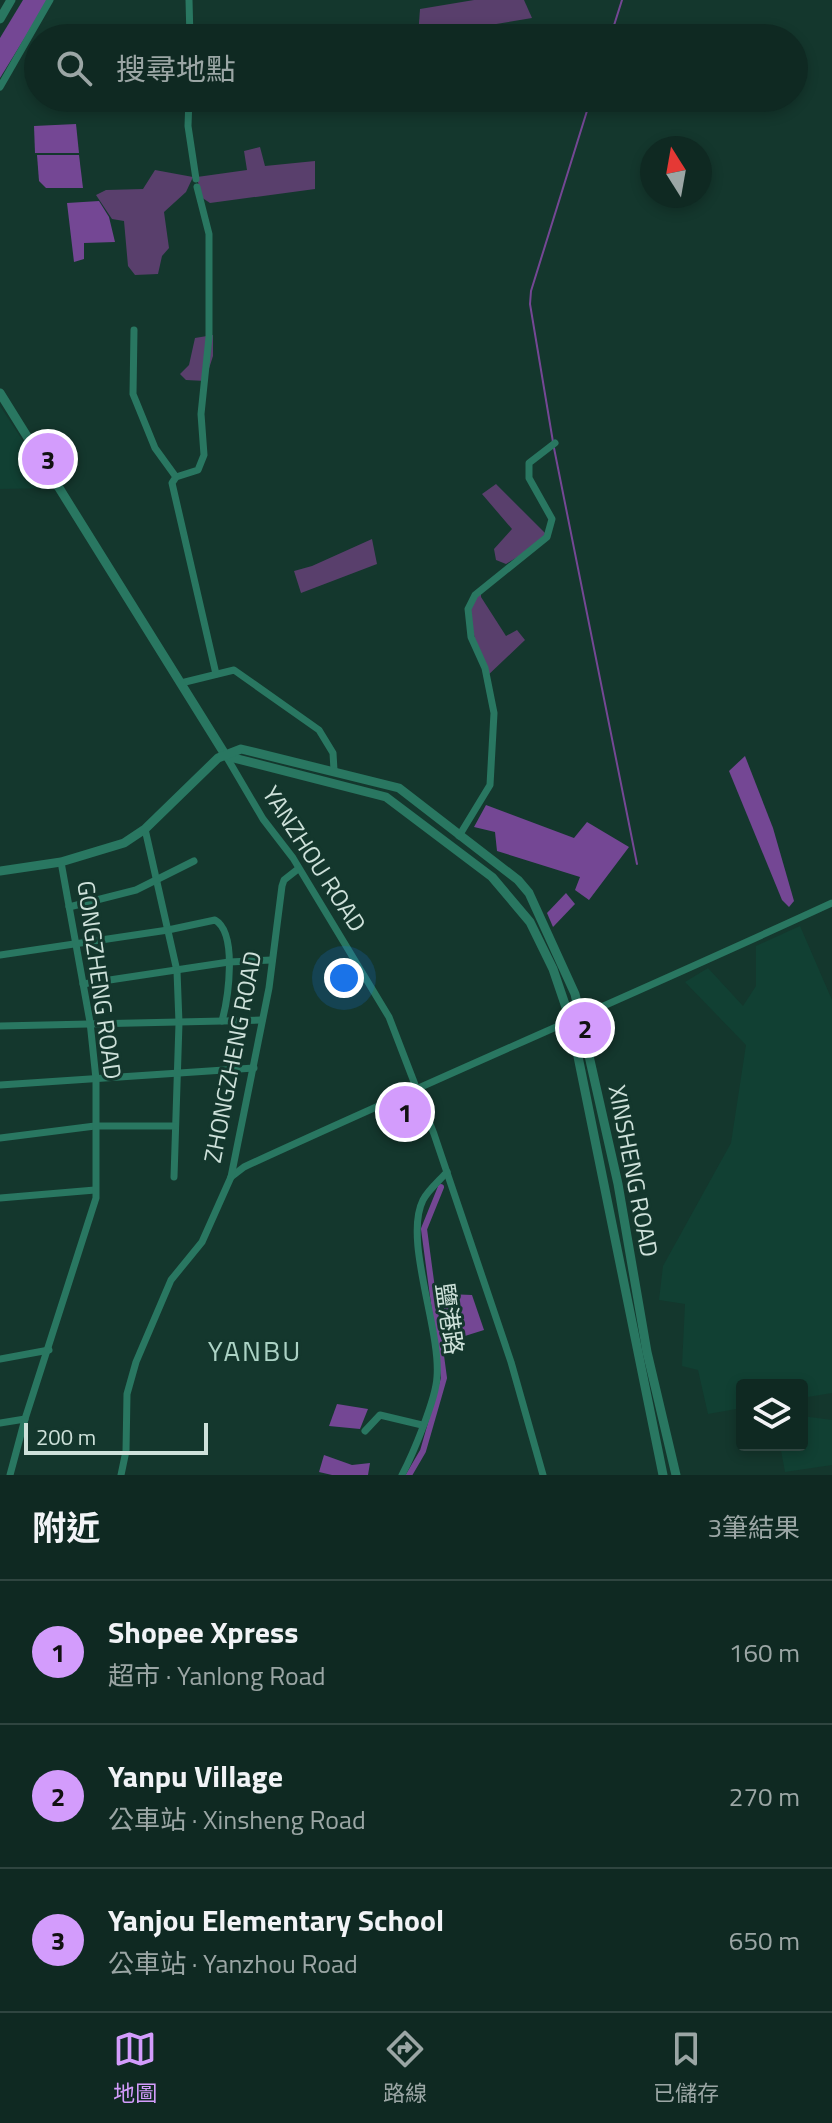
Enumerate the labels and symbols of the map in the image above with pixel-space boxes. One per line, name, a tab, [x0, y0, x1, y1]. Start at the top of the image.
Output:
north arrow	[640, 136, 712, 208]
pin: 3	[22, 429, 74, 489]
street label: YANZHOU ROAD	[254, 778, 376, 939]
street label: GONGZHENG ROAD	[68, 878, 132, 1082]
street label: ZHONGZHENG ROAD	[194, 948, 270, 1166]
your location	[324, 958, 364, 998]
pin: 2	[559, 998, 611, 1058]
pin: 1	[379, 1082, 431, 1142]
street label: XINSHENG ROAD	[600, 1082, 668, 1260]
street label: 鹽港路	[427, 1281, 473, 1357]
district label: YANBU	[208, 1329, 302, 1372]
scale bar	[24, 1419, 208, 1455]

